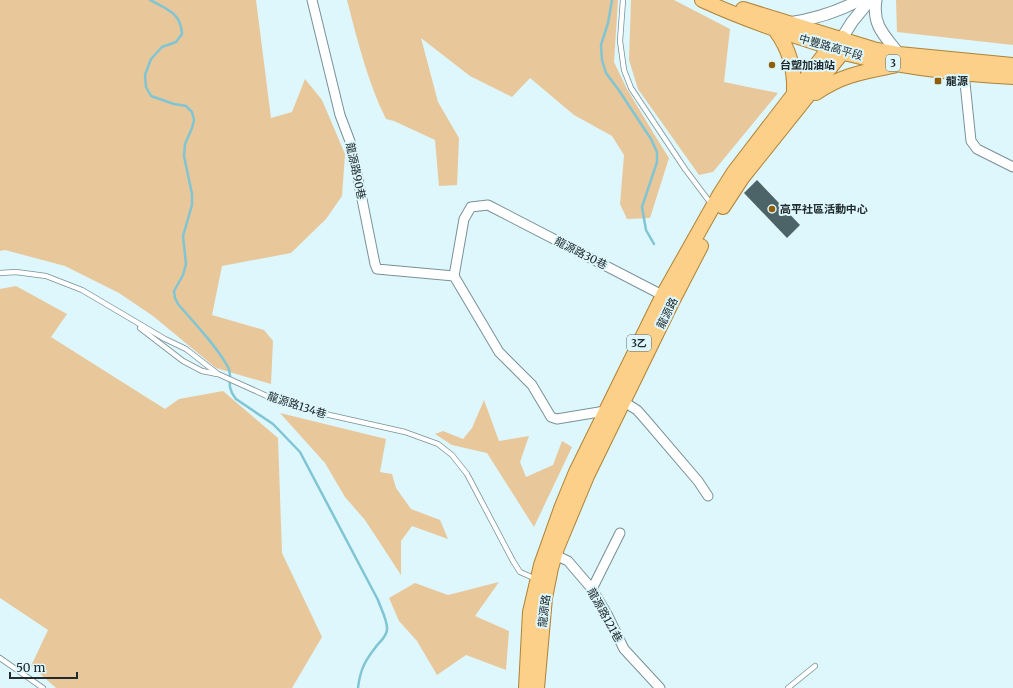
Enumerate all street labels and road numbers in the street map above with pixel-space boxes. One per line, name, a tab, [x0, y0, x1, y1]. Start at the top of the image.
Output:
street label: 中豐路高平段	[797, 31, 865, 63]
road number: 3	[886, 55, 900, 71]
street label: 龍源路90巷	[343, 141, 369, 201]
street label: 龍源路30巷	[552, 234, 610, 272]
street label: 龍源路	[653, 295, 681, 331]
road number: 3乙	[627, 335, 651, 351]
street label: 龍源路134巷	[266, 389, 328, 421]
street label: 龍源路121巷	[584, 585, 626, 645]
street label: 龍源路	[535, 594, 553, 628]

